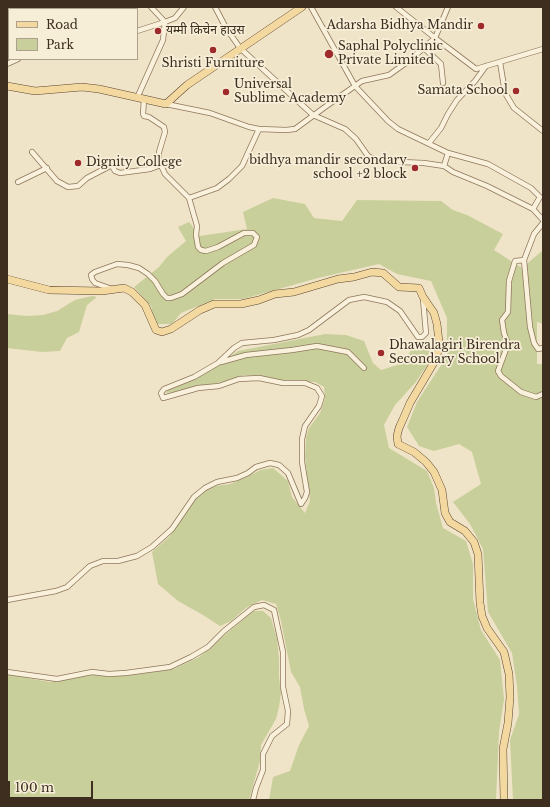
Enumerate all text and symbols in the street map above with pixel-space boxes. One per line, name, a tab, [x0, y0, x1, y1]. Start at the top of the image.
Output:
legend	[8, 8, 138, 60]
text: Road	[46, 17, 78, 32]
place label: Adarsha Bidhya Mandir	[327, 19, 473, 33]
marker: Adarsha Bidhya Mandir	[476, 21, 486, 31]
place label: यम्मी किचेन हाउस	[166, 24, 244, 38]
marker: यम्मी किचेन हाउस	[153, 26, 163, 36]
text: Park	[46, 37, 74, 52]
place label: Saphal Polyclinic Private Limited	[338, 40, 443, 68]
marker: Shristi Furniture	[208, 45, 218, 55]
marker: Saphal Polyclinic Private Limited	[323, 48, 335, 60]
place label: Shristi Furniture	[162, 57, 264, 71]
place label: Universal Sublime Academy	[234, 78, 346, 106]
place label: Samata School	[417, 84, 508, 98]
marker: Samata School	[511, 86, 521, 96]
marker: Universal Sublime Academy	[221, 87, 231, 97]
place label: bidhya mandir secondary school +2 block	[249, 154, 407, 182]
place label: Dignity College	[86, 156, 182, 170]
marker: Dignity College	[73, 158, 83, 168]
marker: bidhya mandir secondary school +2 block	[410, 163, 420, 173]
place label: Dhawalagiri Birendra Secondary School	[389, 339, 520, 367]
marker: Dhawalagiri Birendra Secondary School	[376, 348, 386, 358]
scale bar	[10, 773, 95, 799]
text: 100 m	[15, 780, 54, 795]

